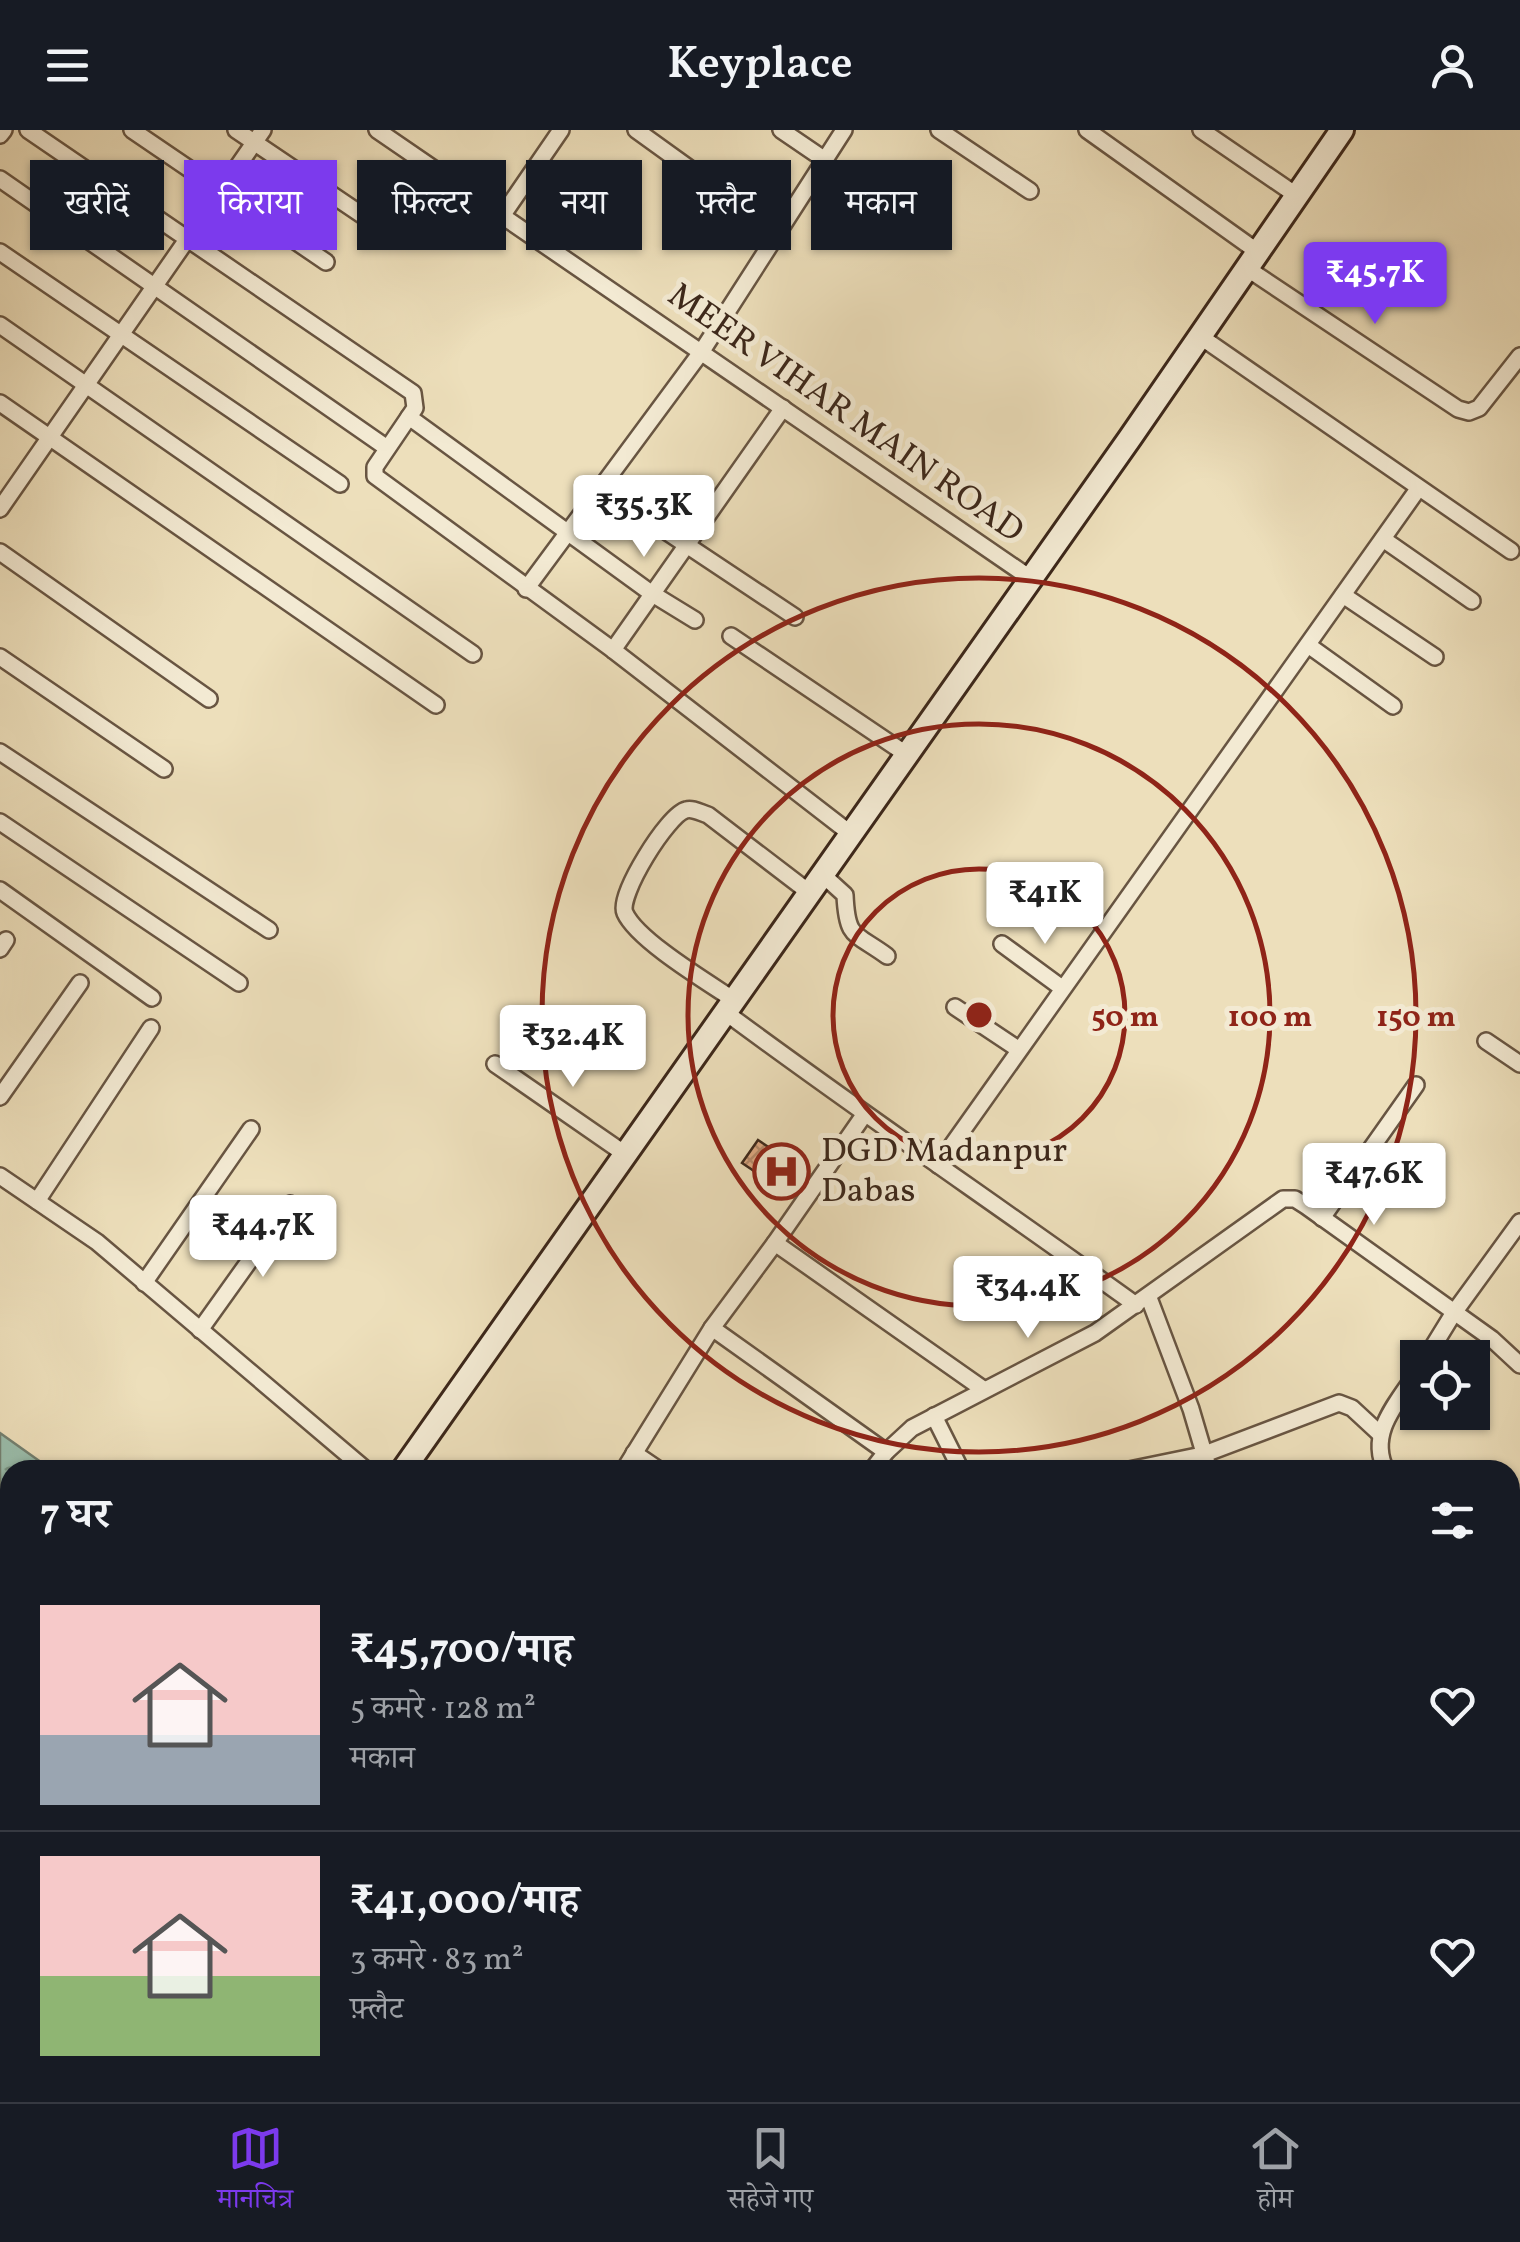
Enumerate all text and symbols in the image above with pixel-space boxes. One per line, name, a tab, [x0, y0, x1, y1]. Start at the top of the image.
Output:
text: Keyplace	[667, 34, 853, 97]
icon: menu	[40, 38, 95, 93]
icon: person	[1425, 38, 1480, 93]
chip: खरीदें	[30, 160, 164, 250]
chip: किराया	[184, 160, 337, 250]
chip: फ़िल्टर	[357, 160, 506, 250]
chip: नया	[526, 160, 642, 250]
chip: फ़्लैट	[662, 160, 791, 250]
chip: मकान	[811, 160, 952, 250]
pin: ₹45.7K	[1294, 242, 1456, 327]
text: ₹45.7K	[1326, 252, 1424, 296]
street label: MEER VIHAR MAIN ROAD	[657, 273, 1033, 555]
pin: ₹35.3K	[563, 475, 725, 560]
text: ₹35.3K	[595, 485, 693, 529]
pin: ₹41K	[986, 862, 1104, 947]
text: ₹41K	[1008, 872, 1082, 916]
centre of rings	[961, 997, 997, 1033]
text: 50 m	[1091, 997, 1159, 1039]
text: 100 m	[1228, 997, 1312, 1039]
text: 150 m	[1376, 997, 1456, 1039]
pin: ₹32.4K	[492, 1005, 654, 1090]
text: ₹32.4K	[522, 1015, 624, 1059]
place label: DGD Madanpur Dabas	[821, 1128, 1067, 1216]
hospital icon: DGD Madanpur Dabas	[752, 1142, 812, 1202]
pin: ₹47.6K	[1293, 1143, 1455, 1228]
text: ₹47.6K	[1325, 1153, 1423, 1197]
pin: ₹44.7K	[182, 1195, 344, 1280]
text: ₹44.7K	[211, 1205, 315, 1249]
pin: ₹34.4K	[947, 1256, 1109, 1341]
text: ₹34.4K	[975, 1266, 1081, 1310]
map controls	[1400, 1340, 1490, 1430]
button: locate	[1400, 1340, 1490, 1430]
text: 7 घर	[40, 1487, 110, 1546]
icon: filters	[1425, 1493, 1480, 1548]
text: ₹45,700/माह	[350, 1622, 573, 1681]
icon: home	[120, 1645, 240, 1765]
icon: heart	[1425, 1678, 1480, 1733]
text: 5 कमरे · 128 m²	[350, 1688, 536, 1732]
text: मकान	[350, 1738, 415, 1782]
text: ₹41,000/माह	[350, 1873, 579, 1932]
icon: home	[120, 1896, 240, 2016]
icon: heart	[1425, 1929, 1480, 1984]
text: 3 कमरे · 83 m²	[350, 1939, 524, 1983]
text: फ़्लैट	[350, 1989, 403, 2033]
tab: मानचित्र	[217, 2121, 293, 2226]
tab: सहेजे गए	[728, 2121, 813, 2226]
tab: होम	[1248, 2121, 1303, 2226]

